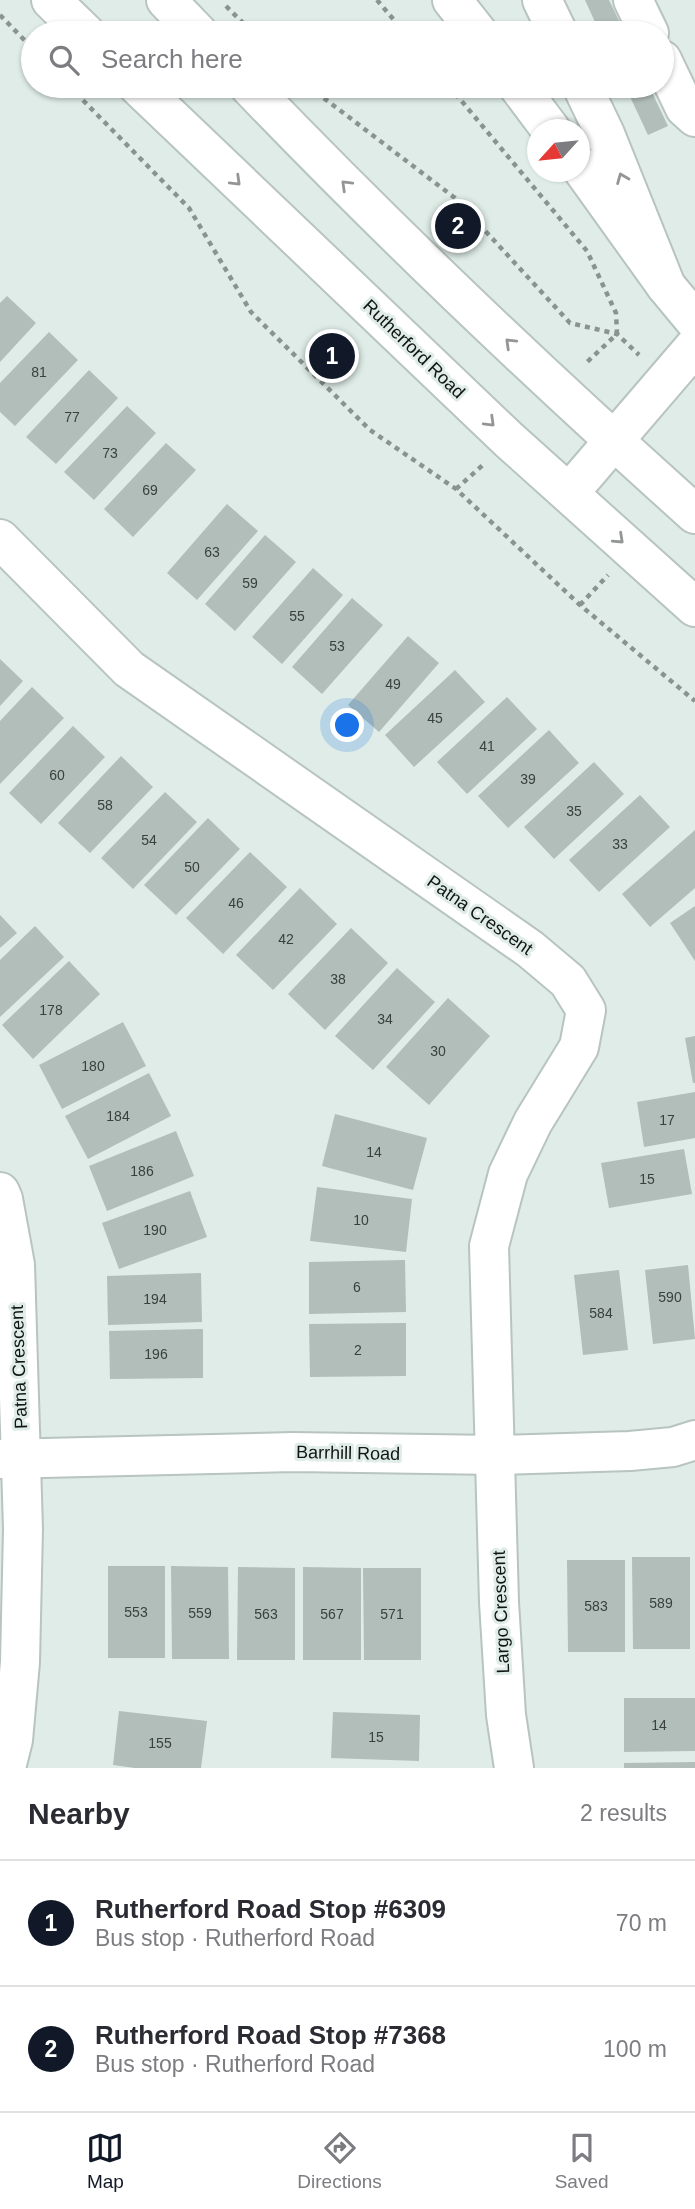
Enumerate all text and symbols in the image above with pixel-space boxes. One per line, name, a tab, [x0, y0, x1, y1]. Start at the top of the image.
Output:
search box	[21, 21, 674, 98]
icon: search	[45, 41, 83, 79]
text: Search here	[101, 44, 243, 74]
north arrow	[527, 119, 590, 182]
one-way arrow	[228, 172, 241, 185]
one-way arrow	[617, 172, 631, 184]
one-way arrow	[341, 181, 354, 194]
pin: 2	[435, 200, 481, 252]
street label: Rutherford Road	[359, 296, 469, 402]
pin: 1	[309, 330, 355, 382]
one-way arrow	[505, 338, 518, 351]
house number: 81	[31, 364, 47, 380]
house number: 77	[64, 409, 80, 425]
one-way arrow	[482, 413, 495, 426]
house number: 73	[102, 445, 118, 461]
house number: 69	[142, 482, 158, 498]
one-way arrow	[611, 531, 624, 543]
house number: 63	[204, 544, 220, 560]
house number: 59	[242, 575, 258, 591]
house number: 55	[289, 608, 305, 624]
house number: 53	[329, 638, 345, 654]
house number: 49	[385, 676, 401, 692]
your location	[330, 708, 364, 742]
house number: 45	[427, 710, 443, 726]
house number: 41	[479, 738, 495, 754]
house number: 60	[49, 767, 65, 783]
house number: 39	[520, 771, 536, 787]
house number: 58	[97, 797, 113, 813]
house number: 35	[566, 803, 582, 819]
house number: 54	[141, 832, 157, 848]
house number: 33	[612, 836, 628, 852]
house number: 50	[184, 859, 200, 875]
street label: Patna Crescent	[423, 871, 537, 959]
house number: 46	[228, 895, 244, 911]
house number: 42	[278, 931, 294, 947]
house number: 38	[330, 971, 346, 987]
house number: 178	[39, 1002, 63, 1018]
house number: 34	[377, 1011, 393, 1027]
house number: 30	[430, 1043, 446, 1059]
house number: 180	[81, 1058, 105, 1074]
house number: 184	[106, 1108, 130, 1124]
house number: 17	[659, 1112, 675, 1128]
house number: 14	[366, 1144, 382, 1160]
house number: 186	[130, 1163, 154, 1179]
house number: 15	[639, 1171, 655, 1187]
house number: 10	[353, 1212, 369, 1228]
house number: 190	[143, 1222, 167, 1238]
house number: 6	[353, 1279, 361, 1295]
house number: 590	[658, 1289, 682, 1305]
house number: 194	[143, 1291, 167, 1307]
street label: Patna Crescent	[7, 1305, 31, 1429]
house number: 584	[589, 1305, 613, 1321]
house number: 2	[354, 1342, 362, 1358]
house number: 196	[144, 1346, 168, 1362]
street label: Barrhill Road	[296, 1442, 400, 1464]
street label: Largo Crescent	[489, 1550, 513, 1674]
house number: 589	[649, 1595, 673, 1611]
house number: 583	[584, 1598, 608, 1614]
house number: 553	[124, 1604, 148, 1620]
house number: 559	[188, 1605, 212, 1621]
house number: 563	[254, 1606, 278, 1622]
house number: 567	[320, 1606, 344, 1622]
house number: 571	[380, 1606, 404, 1622]
house number: 14	[651, 1717, 667, 1733]
house number: 15	[368, 1729, 384, 1745]
house number: 155	[148, 1735, 172, 1751]
text: Nearby	[28, 1797, 130, 1830]
text: 2 results	[580, 1800, 667, 1826]
text: Rutherford Road Stop #6309	[95, 1894, 446, 1924]
text: 1	[45, 1910, 57, 1936]
text: 70 m	[616, 1910, 667, 1936]
text: Bus stop · Rutherford Road	[95, 1925, 375, 1951]
text: Rutherford Road Stop #7368	[95, 2020, 446, 2050]
text: 2	[45, 2036, 57, 2062]
text: 100 m	[603, 2036, 667, 2062]
text: Bus stop · Rutherford Road	[95, 2051, 375, 2077]
tab: Map	[86, 2129, 124, 2193]
tab: Directions	[297, 2129, 382, 2193]
tab: Saved	[555, 2129, 609, 2193]

